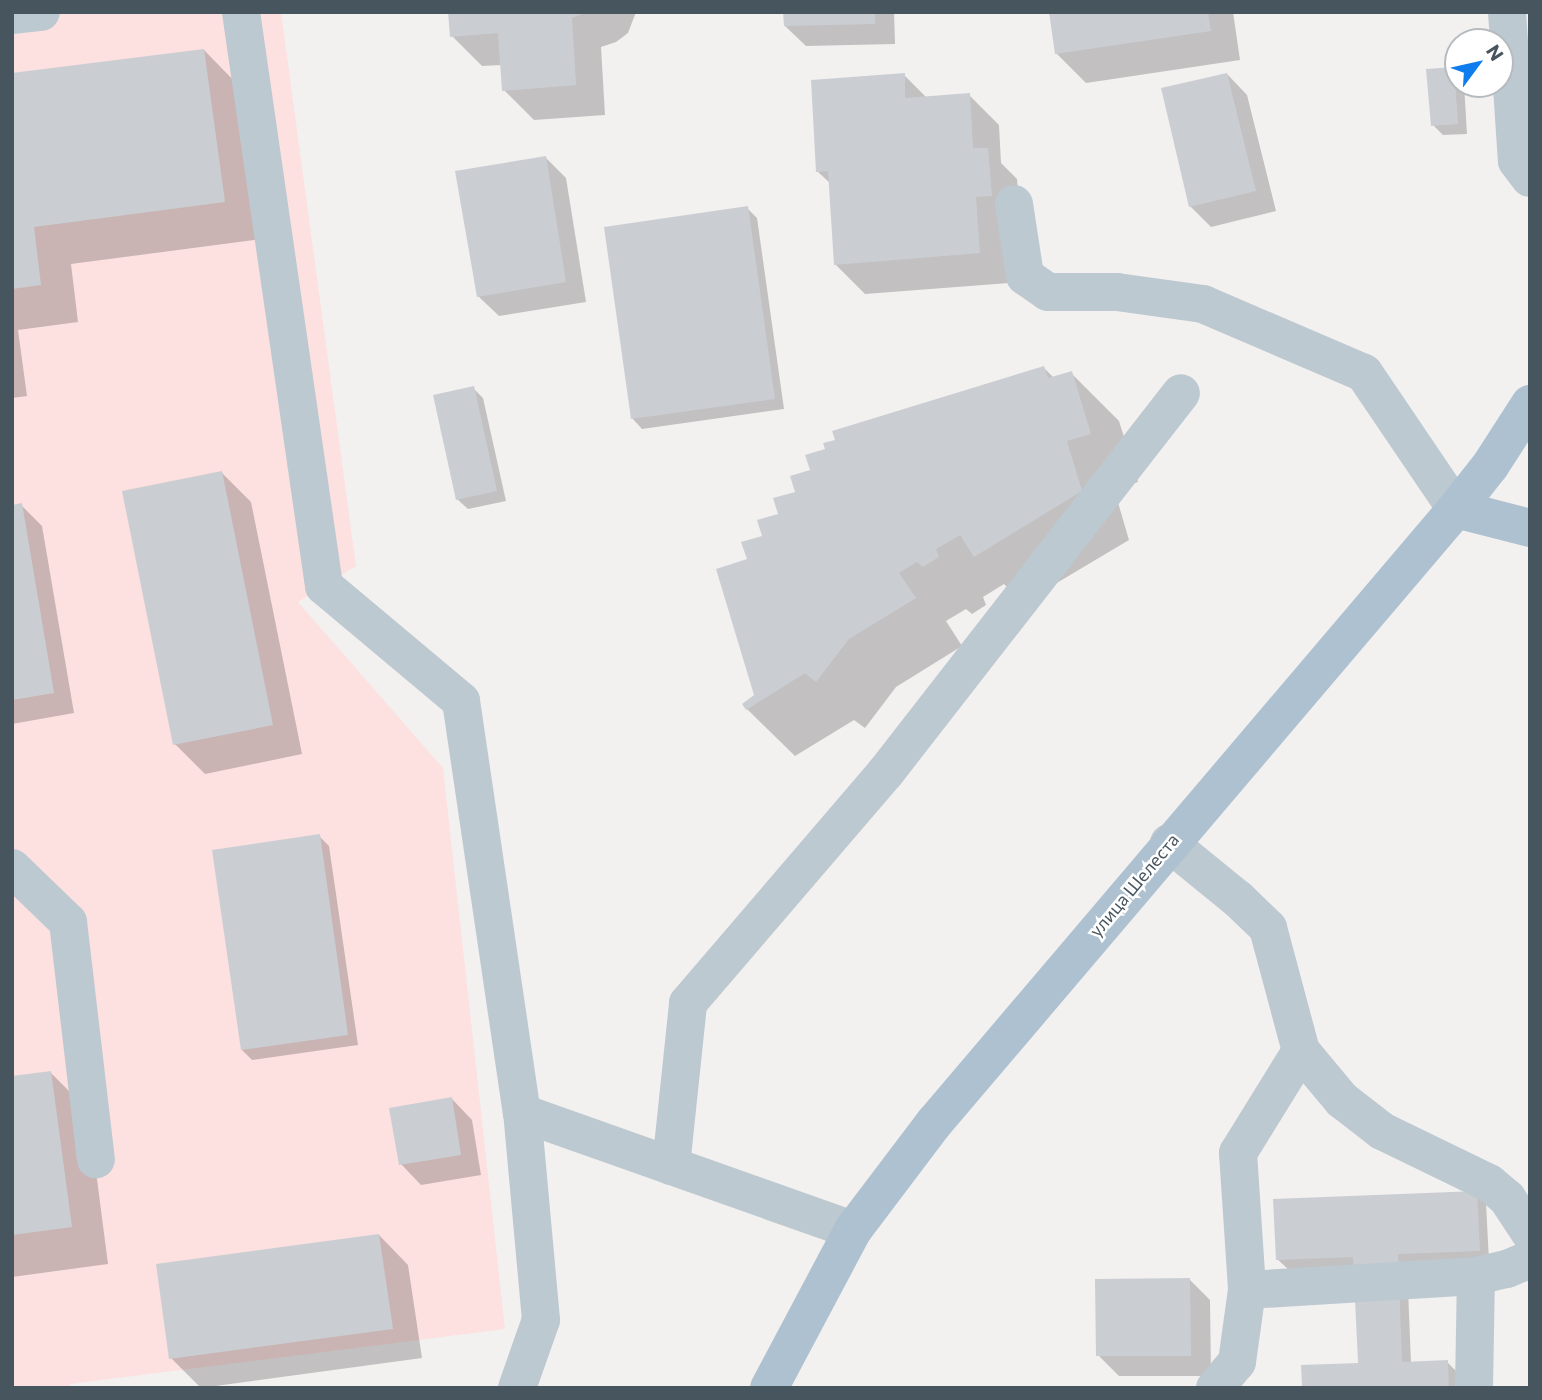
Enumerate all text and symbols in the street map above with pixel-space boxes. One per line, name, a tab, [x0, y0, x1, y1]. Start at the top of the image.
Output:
north arrow	[1444, 28, 1514, 98]
text: N	[1482, 40, 1509, 65]
street label: улица Шелеста	[1085, 829, 1183, 941]

